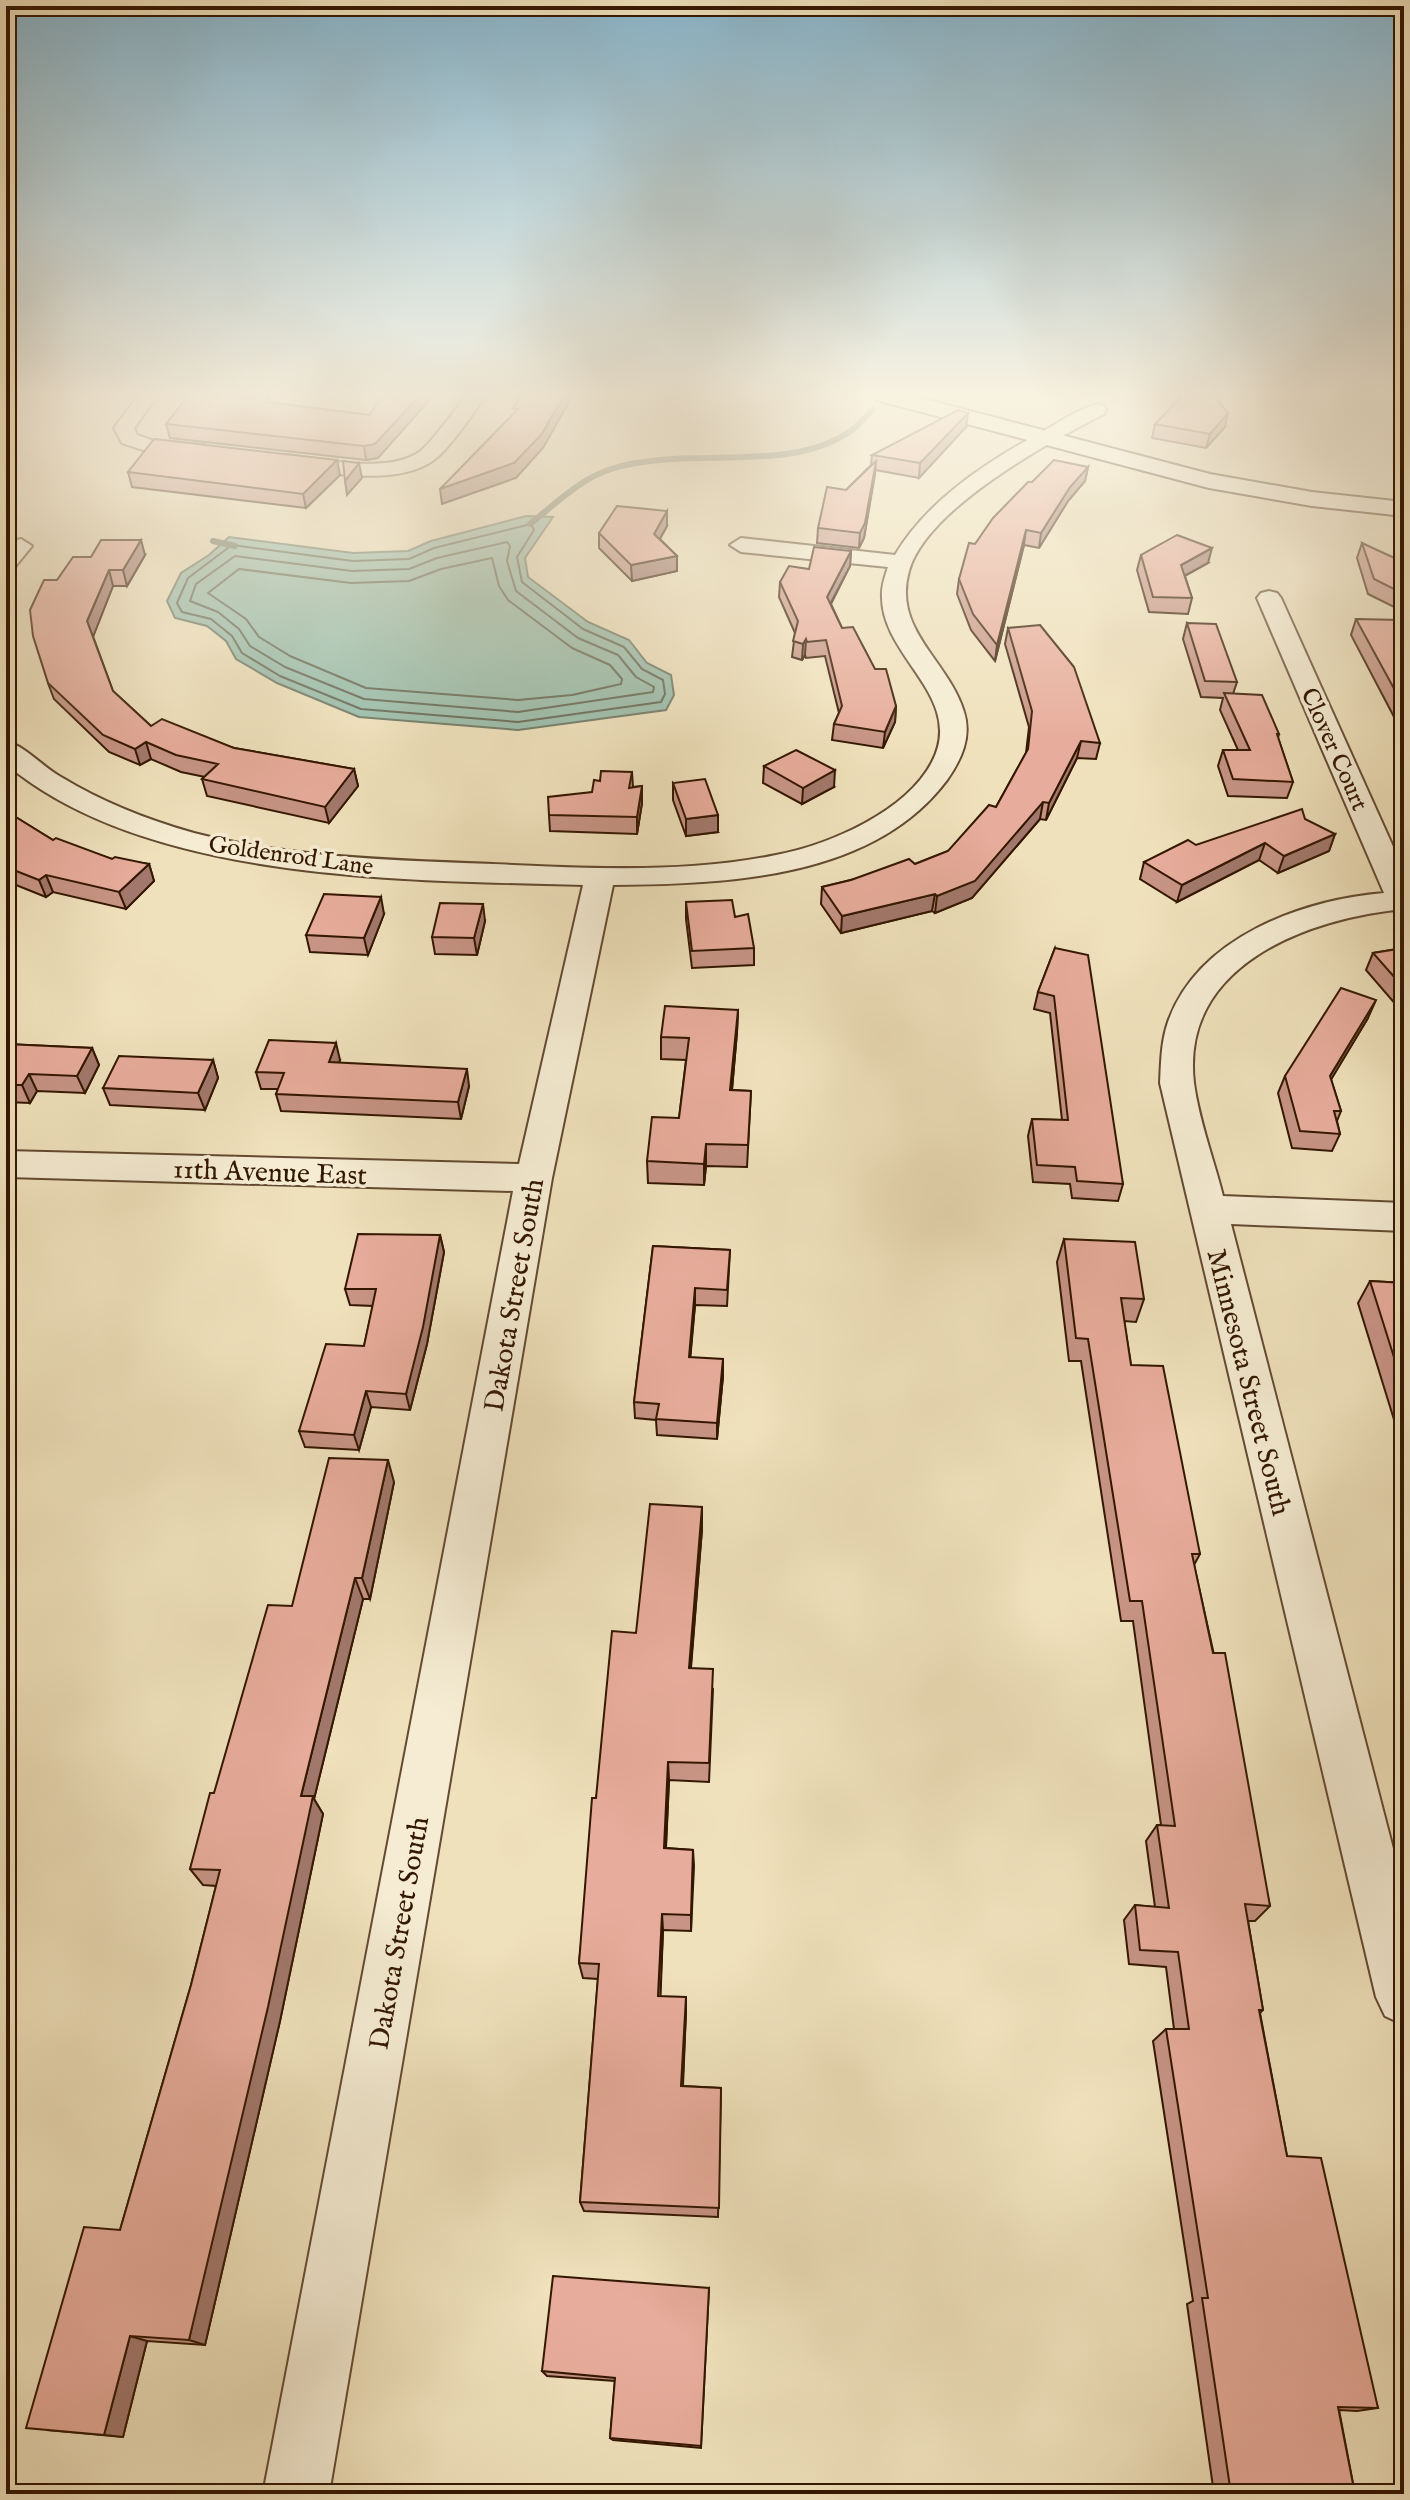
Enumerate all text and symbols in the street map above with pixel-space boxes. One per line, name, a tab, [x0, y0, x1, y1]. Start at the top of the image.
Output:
street label: Clover Court	[1293, 683, 1375, 816]
street label: Goldenrod Lane	[206, 830, 375, 883]
street label: 11th Avenue East	[172, 1153, 368, 1194]
street label: Dakota Street South	[478, 1176, 553, 1415]
street label: Minnesota Street South	[1198, 1246, 1298, 1520]
street label: Dakota Street South	[363, 1814, 438, 2053]

